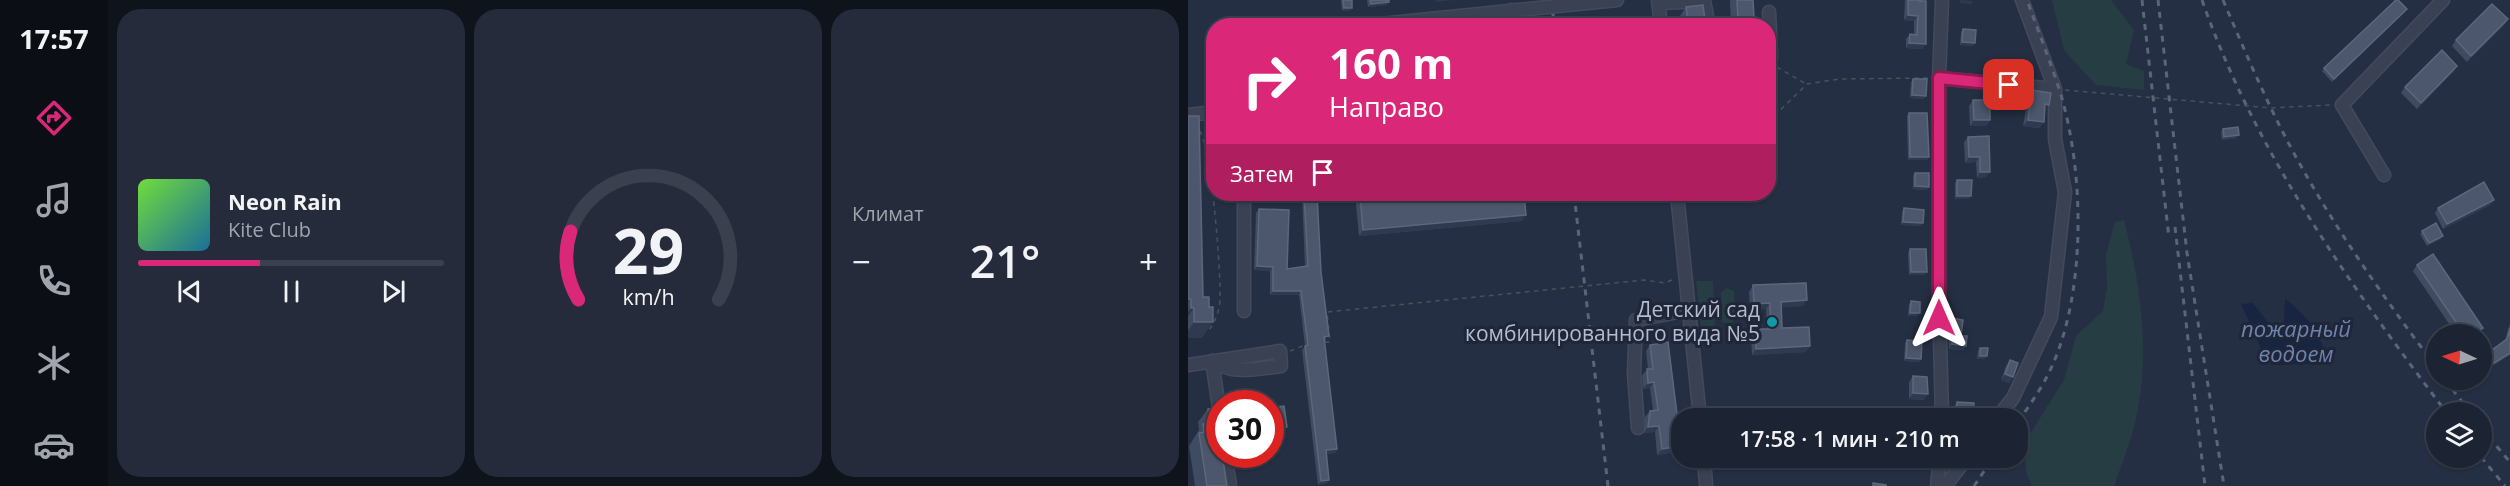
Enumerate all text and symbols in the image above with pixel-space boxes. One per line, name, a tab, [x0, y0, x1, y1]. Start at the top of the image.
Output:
text: 17:57	[19, 20, 89, 57]
text: 160 m	[1329, 34, 1453, 91]
icon: right	[1230, 42, 1308, 120]
pin	[1983, 59, 2034, 110]
icon: arrive	[1992, 68, 2025, 101]
text: Направо	[1329, 88, 1444, 125]
icon: directions	[33, 97, 75, 139]
icon: arrive	[1306, 156, 1339, 189]
text: Затем	[1230, 158, 1294, 188]
icon: music	[33, 179, 75, 221]
text: Neon Rain	[228, 186, 342, 216]
text: Климат	[852, 200, 924, 227]
text: 29	[612, 207, 684, 292]
text: Kite Club	[228, 216, 311, 243]
text: 21°	[970, 230, 1040, 291]
text: −	[852, 239, 871, 284]
text: +	[1139, 239, 1158, 284]
icon: phone	[33, 260, 75, 302]
icon: previous	[173, 275, 206, 308]
icon: pause	[275, 275, 308, 308]
icon: next	[377, 275, 410, 308]
text: km/h	[622, 282, 674, 311]
position arrow	[1907, 286, 1971, 350]
place label: Детский сад комбинированного вида №5	[1465, 295, 1760, 347]
water label: пожарный водоем	[2241, 313, 2351, 368]
marker: Детский сад комбинированного вида №5	[1765, 315, 1779, 329]
north arrow	[2426, 324, 2492, 390]
map controls	[2426, 324, 2492, 468]
icon: climate	[33, 342, 75, 384]
speed limit sign: 30	[1206, 390, 1284, 468]
button: layers	[2426, 402, 2492, 468]
text: 17:58 · 1 мин · 210 m	[1739, 423, 1960, 453]
icon: car	[33, 424, 75, 466]

